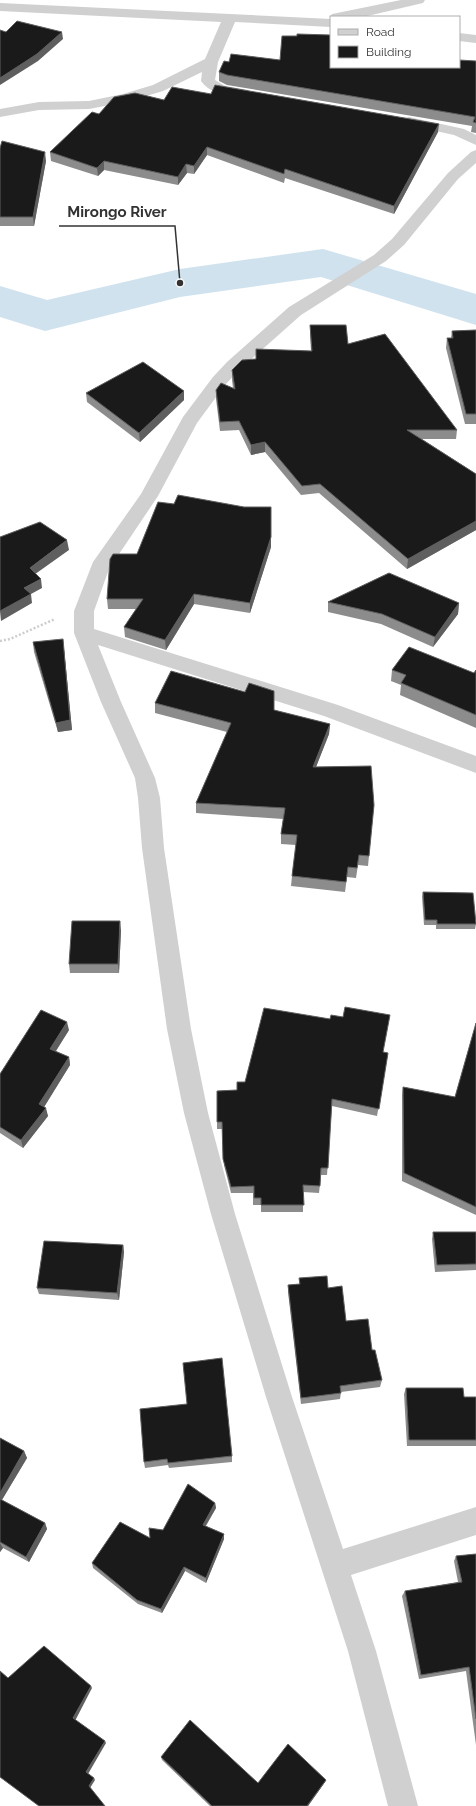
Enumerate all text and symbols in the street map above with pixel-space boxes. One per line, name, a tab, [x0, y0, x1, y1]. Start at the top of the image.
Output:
legend	[330, 16, 460, 68]
text: Road	[366, 25, 395, 39]
text: Building	[366, 45, 412, 59]
callout: Mirongo River	[59, 199, 175, 226]
text: Mirongo River	[67, 203, 167, 221]

